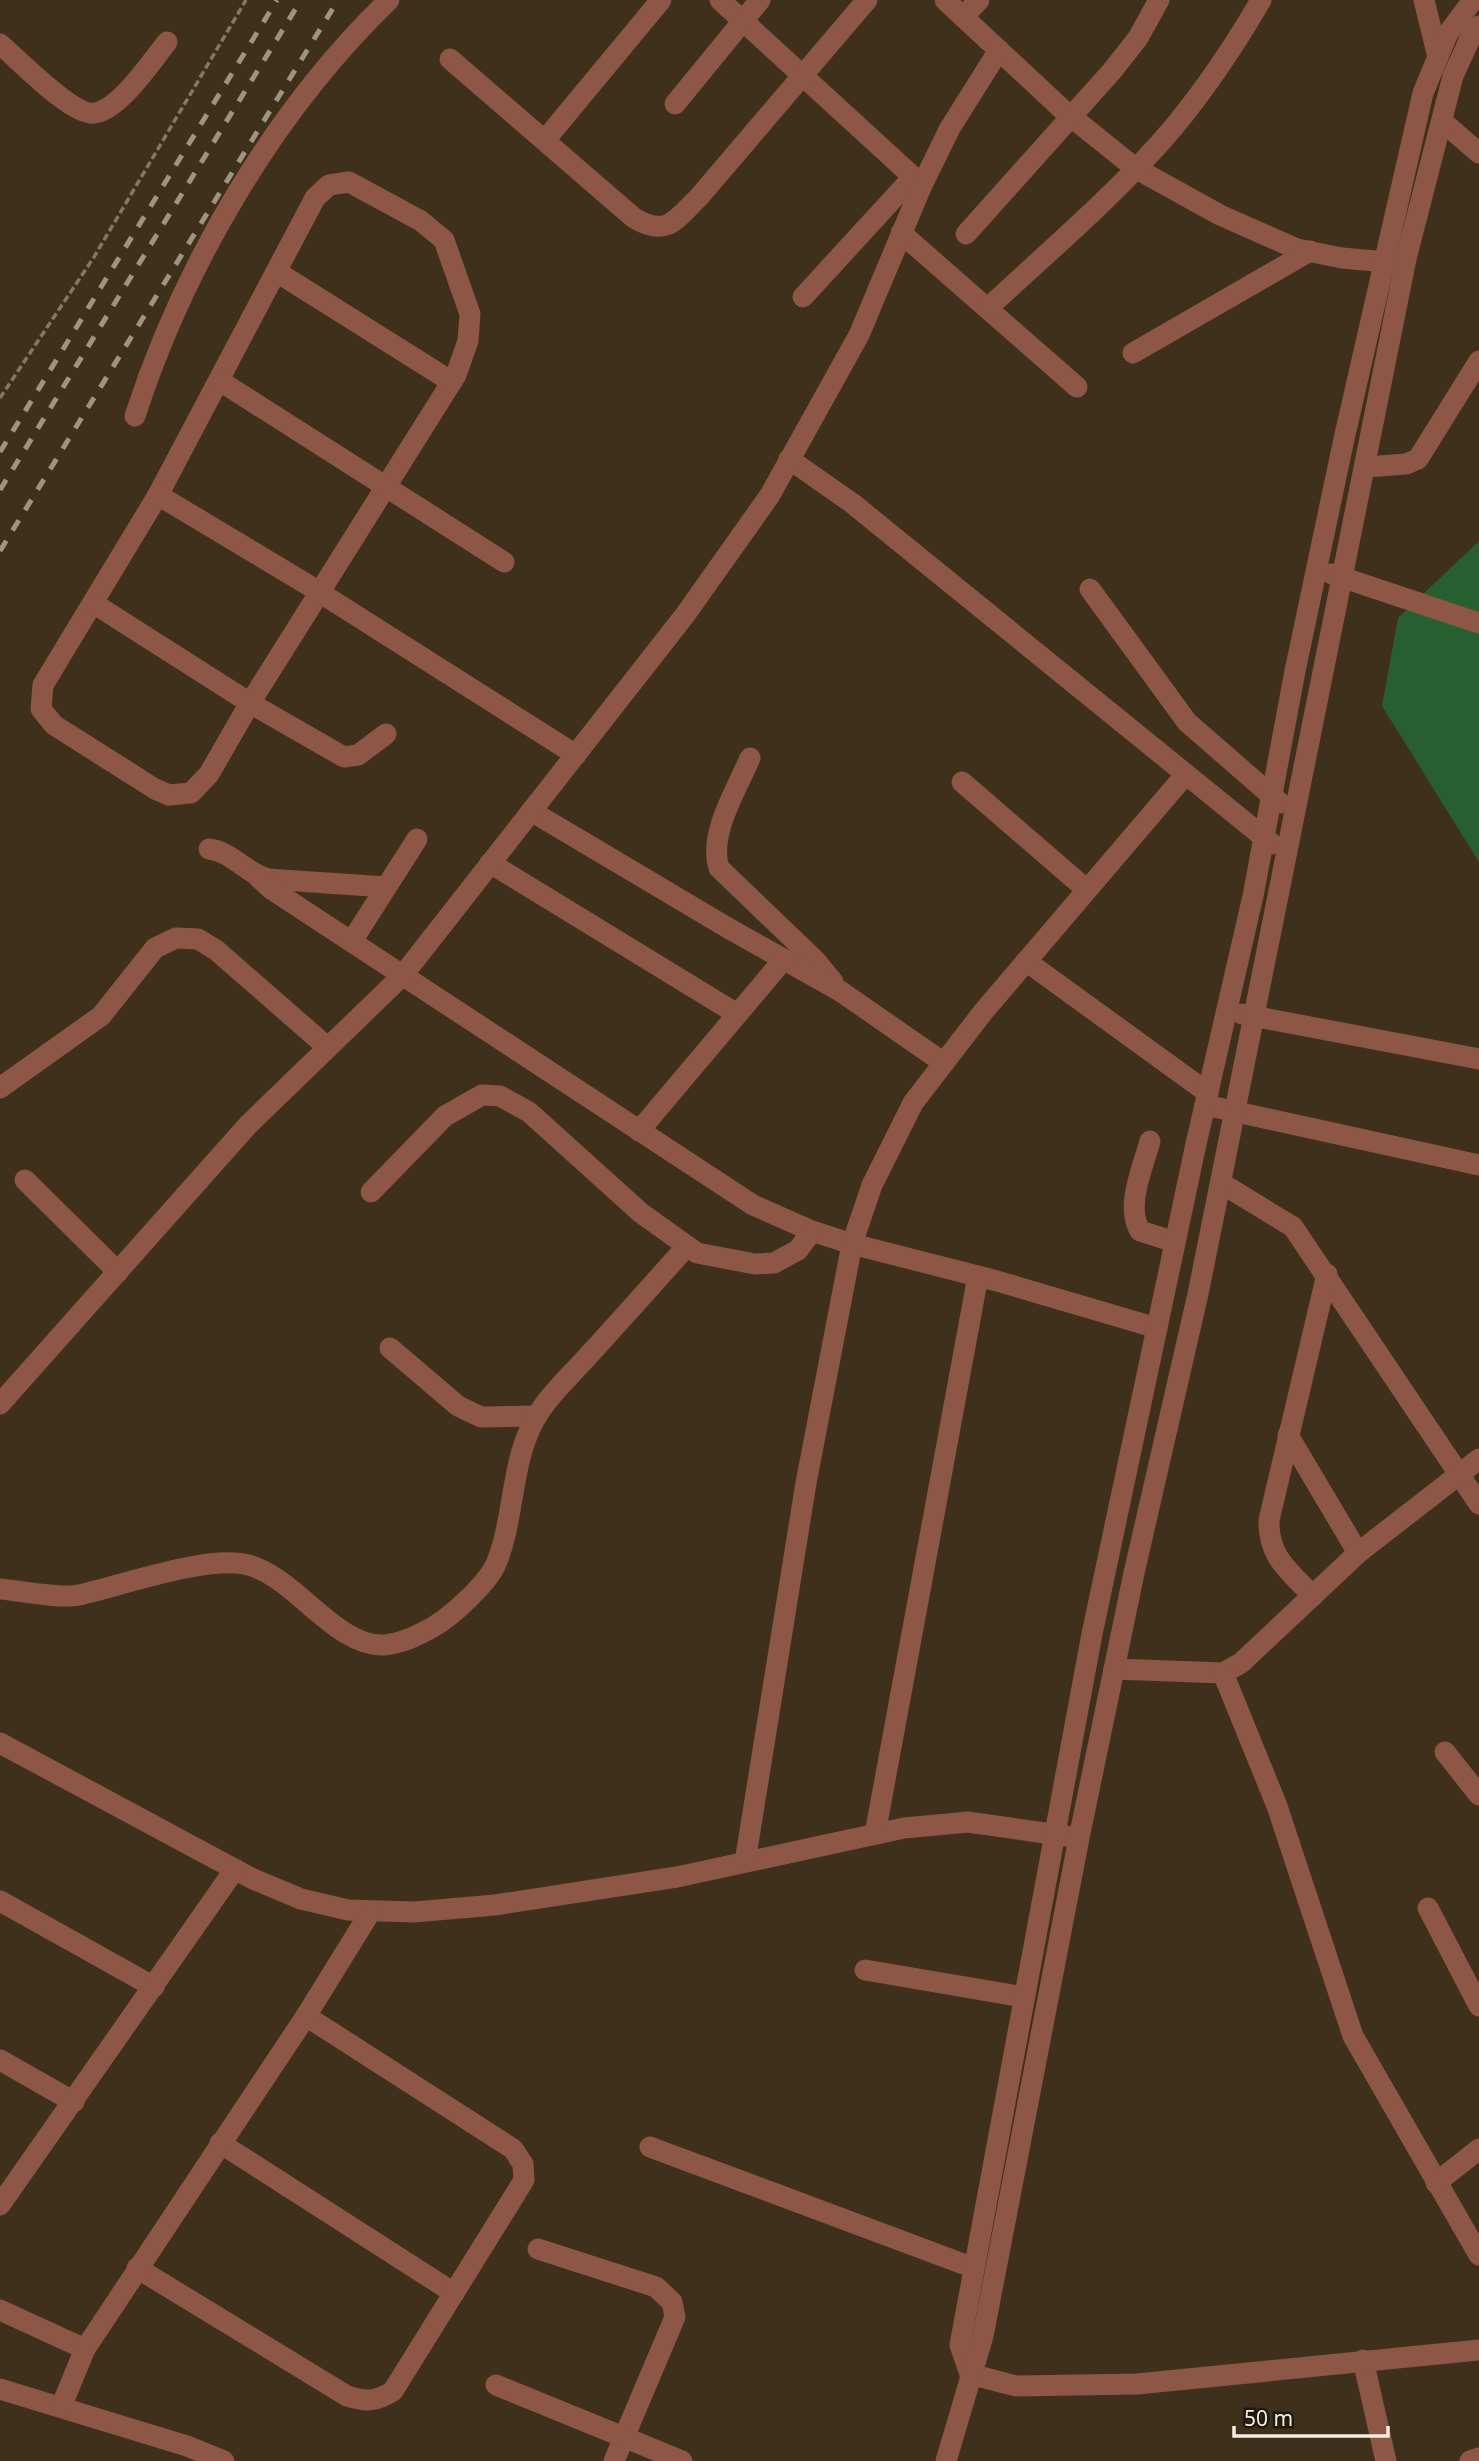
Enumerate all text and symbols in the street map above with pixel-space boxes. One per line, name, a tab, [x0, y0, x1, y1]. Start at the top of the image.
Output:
scale bar	[1234, 2394, 1388, 2438]
text: 50 m	[1244, 2404, 1293, 2432]

